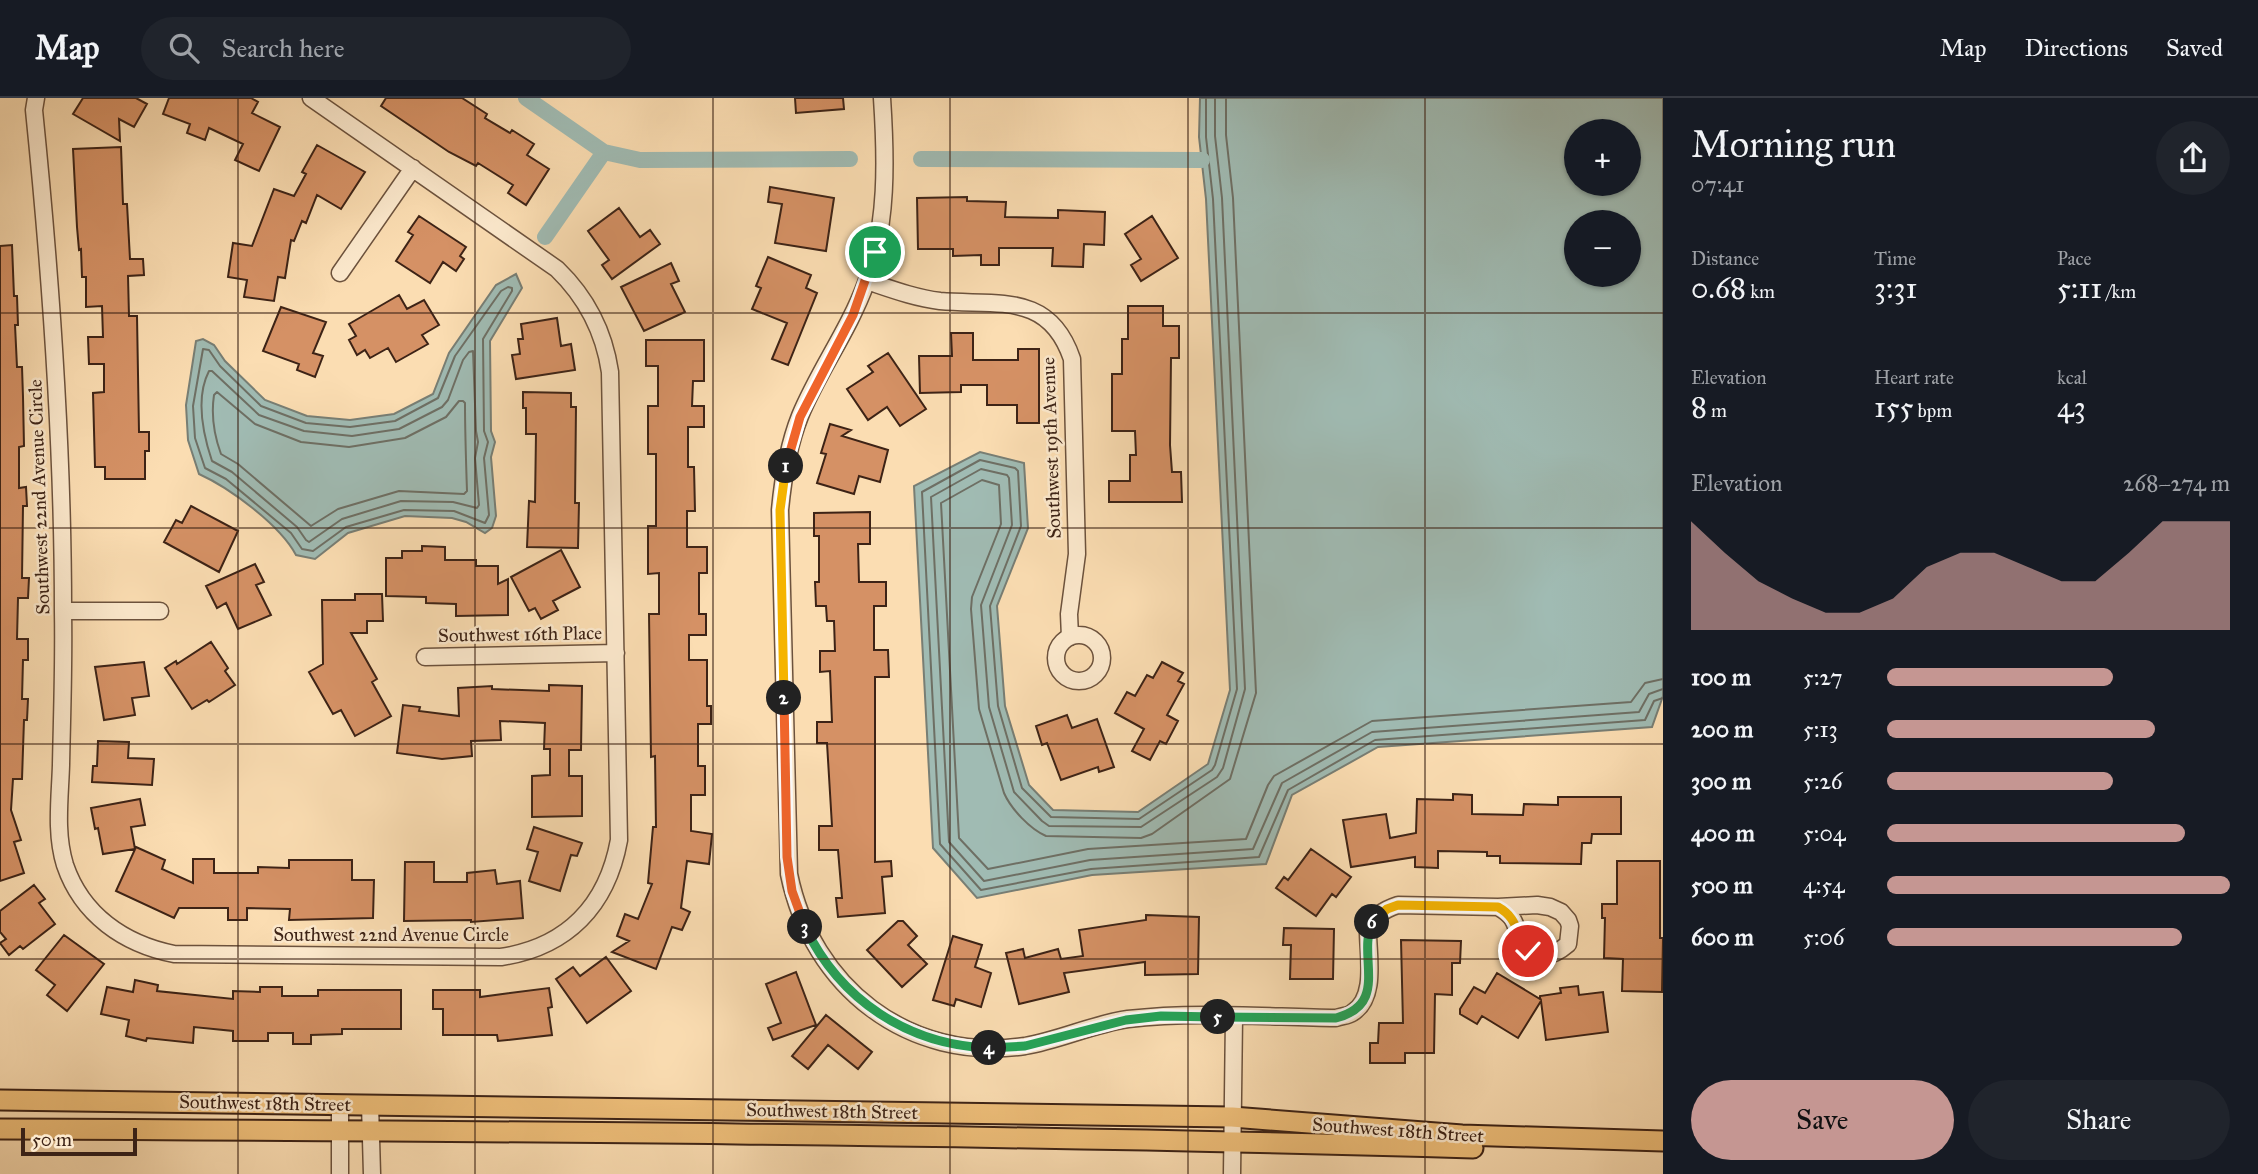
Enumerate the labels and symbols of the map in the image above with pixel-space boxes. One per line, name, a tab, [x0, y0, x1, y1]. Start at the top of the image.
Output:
pin	[845, 222, 905, 282]
street label: Southwest 19th Avenue	[1036, 357, 1066, 539]
street label: Southwest 22nd Avenue Circle	[23, 379, 55, 615]
pin: 1	[768, 448, 804, 484]
street label: Southwest 16th Place	[438, 621, 602, 647]
pin: 2	[766, 680, 802, 716]
pin: 6	[1354, 904, 1390, 940]
pin: 3	[788, 910, 822, 944]
pin	[1498, 921, 1558, 981]
street label: Southwest 22nd Avenue Circle	[273, 923, 509, 946]
pin: 5	[1200, 1000, 1236, 1034]
pin: 4	[972, 1030, 1006, 1066]
street label: Southwest 18th Street	[179, 1090, 351, 1116]
street label: Southwest 18th Street	[746, 1098, 918, 1124]
street label: Southwest 18th Street	[1311, 1113, 1485, 1147]
scale bar	[21, 1125, 136, 1157]

